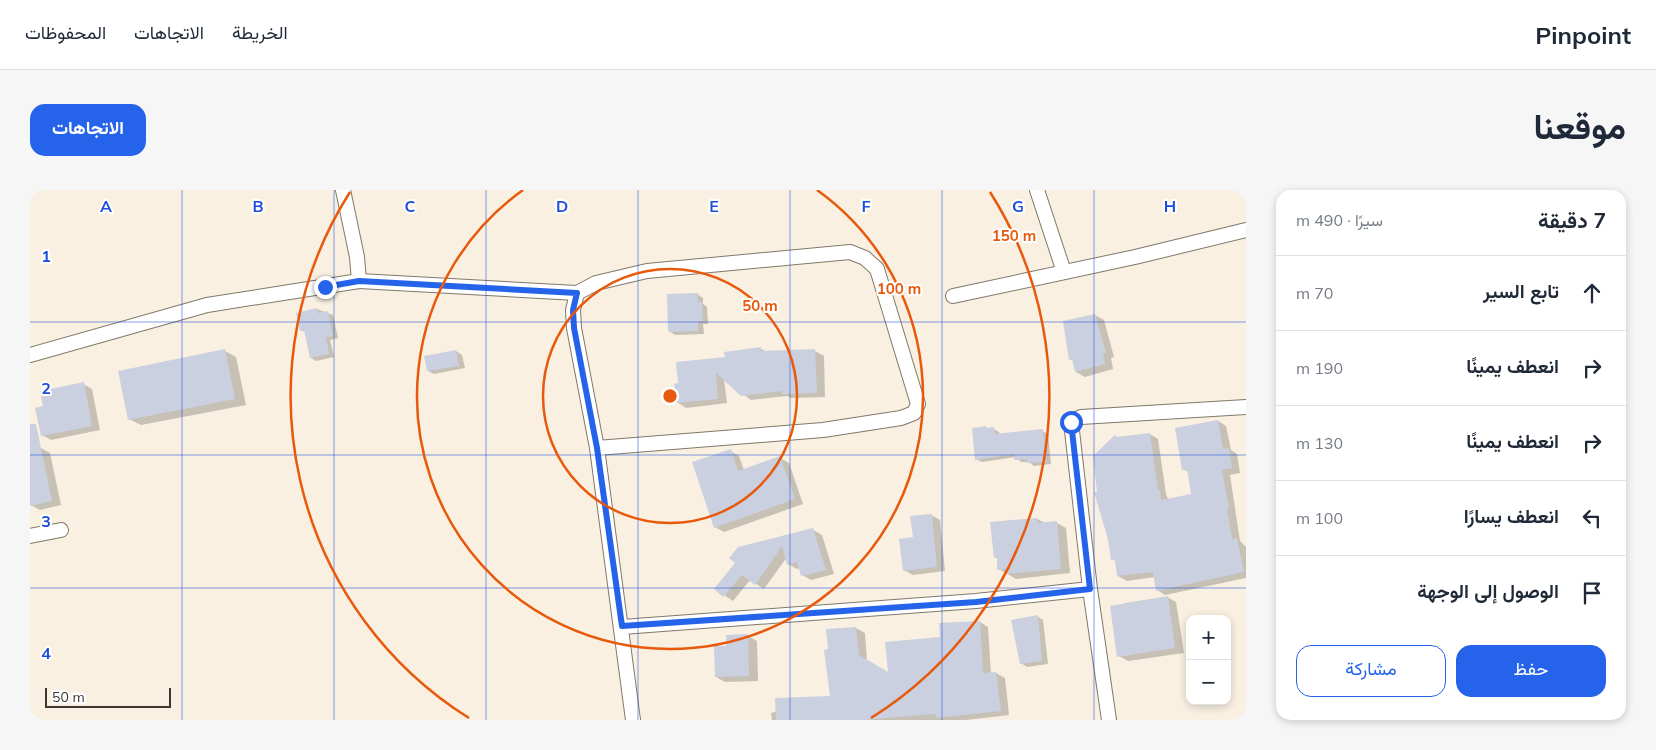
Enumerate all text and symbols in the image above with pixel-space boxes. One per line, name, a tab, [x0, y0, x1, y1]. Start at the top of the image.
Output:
text: Pinpoint	[1535, 20, 1631, 50]
text: المحفوظات	[25, 21, 106, 44]
text: الاتجاهات	[134, 21, 204, 44]
text: الخريطة	[232, 21, 288, 44]
button: الاتجاهات	[30, 104, 146, 156]
text: موقعنا	[1533, 104, 1626, 148]
text: A	[100, 196, 112, 216]
text: B	[252, 196, 264, 216]
text: C	[405, 196, 416, 216]
text: D	[556, 196, 568, 216]
text: E	[709, 196, 719, 216]
text: F	[861, 196, 871, 216]
text: G	[1012, 196, 1024, 216]
text: H	[1164, 196, 1176, 216]
text: 7 دقيقة	[1538, 207, 1606, 233]
text: سيرًا · 490 m	[1296, 210, 1383, 230]
text: 150 m	[992, 226, 1036, 245]
text: 1	[41, 246, 51, 266]
route end	[314, 276, 337, 299]
text: 100 m	[877, 279, 921, 298]
text: تابع السير	[1483, 279, 1559, 303]
icon: ahead	[1578, 279, 1606, 307]
text: 70 m	[1296, 283, 1333, 303]
text: 50 m	[742, 296, 778, 315]
text: انعطف يمينًا	[1466, 354, 1559, 378]
icon: right	[1578, 354, 1606, 382]
text: 190 m	[1296, 358, 1343, 378]
text: 2	[41, 378, 51, 398]
centre of rings	[661, 387, 679, 405]
route start	[1060, 411, 1083, 434]
text: انعطف يمينًا	[1466, 429, 1559, 453]
icon: right	[1578, 429, 1606, 457]
text: 130 m	[1296, 433, 1343, 453]
text: انعطف يسارًا	[1464, 504, 1559, 528]
icon: left	[1578, 504, 1606, 532]
text: 100 m	[1296, 508, 1343, 528]
text: 3	[41, 511, 51, 531]
text: الوصول إلى الوجهة	[1417, 579, 1559, 603]
icon: arrive	[1578, 579, 1606, 607]
map controls	[1186, 615, 1231, 705]
button: +	[1186, 615, 1231, 660]
text: 4	[41, 643, 51, 663]
button: مشاركة	[1296, 645, 1446, 697]
button: حفظ	[1456, 645, 1606, 697]
button: −	[1186, 660, 1231, 705]
scale bar	[45, 685, 171, 708]
text: 50 m	[52, 688, 85, 706]

